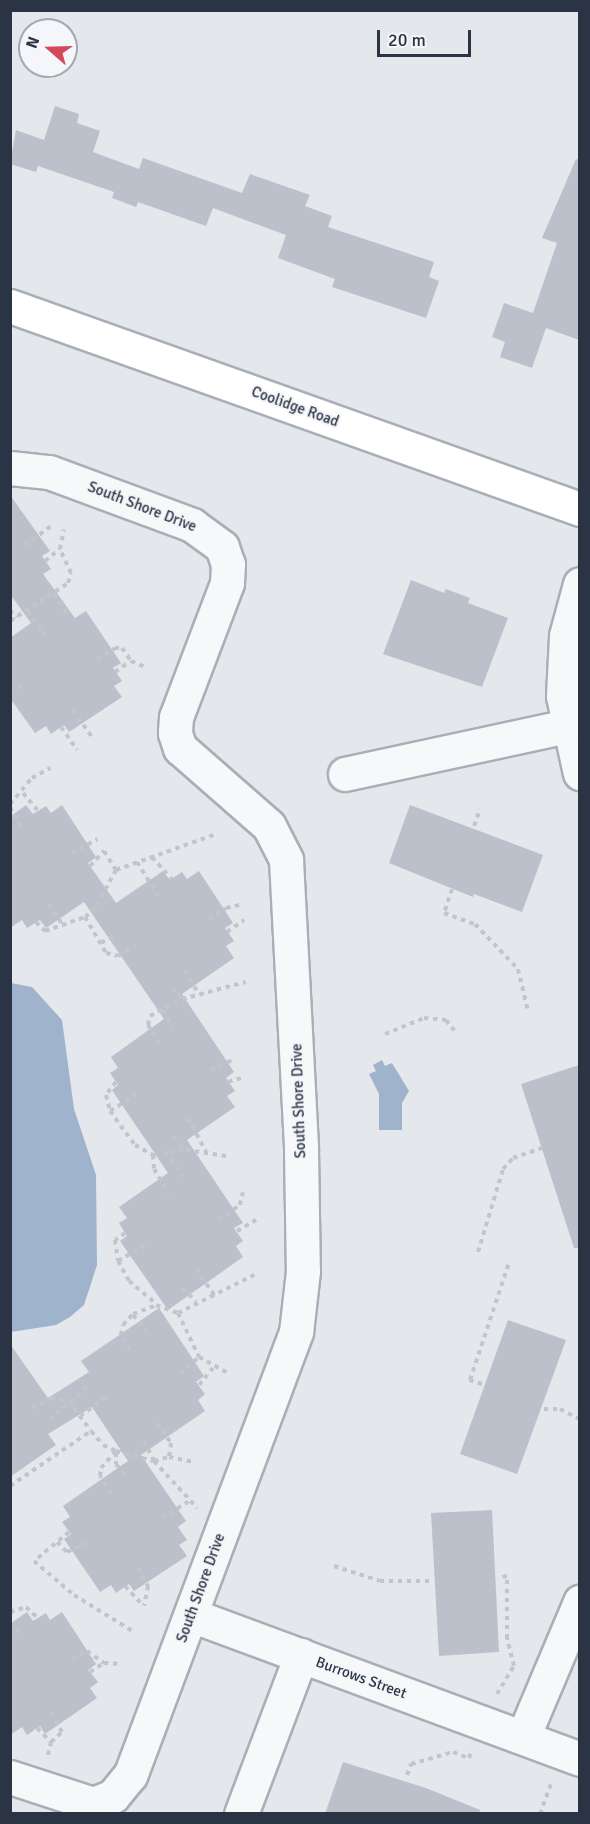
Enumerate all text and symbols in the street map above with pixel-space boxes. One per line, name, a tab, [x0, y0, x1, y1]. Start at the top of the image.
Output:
north arrow	[18, 18, 78, 78]
scale bar	[380, 18, 474, 56]
text: 20 m	[388, 29, 426, 51]
text: N	[22, 34, 44, 51]
street label: Coolidge Road	[249, 383, 341, 431]
street label: South Shore Drive	[85, 478, 199, 536]
street label: South Shore Drive	[288, 1043, 310, 1159]
street label: South Shore Drive	[173, 1531, 229, 1645]
street label: Burrows Street	[313, 1653, 409, 1703]

